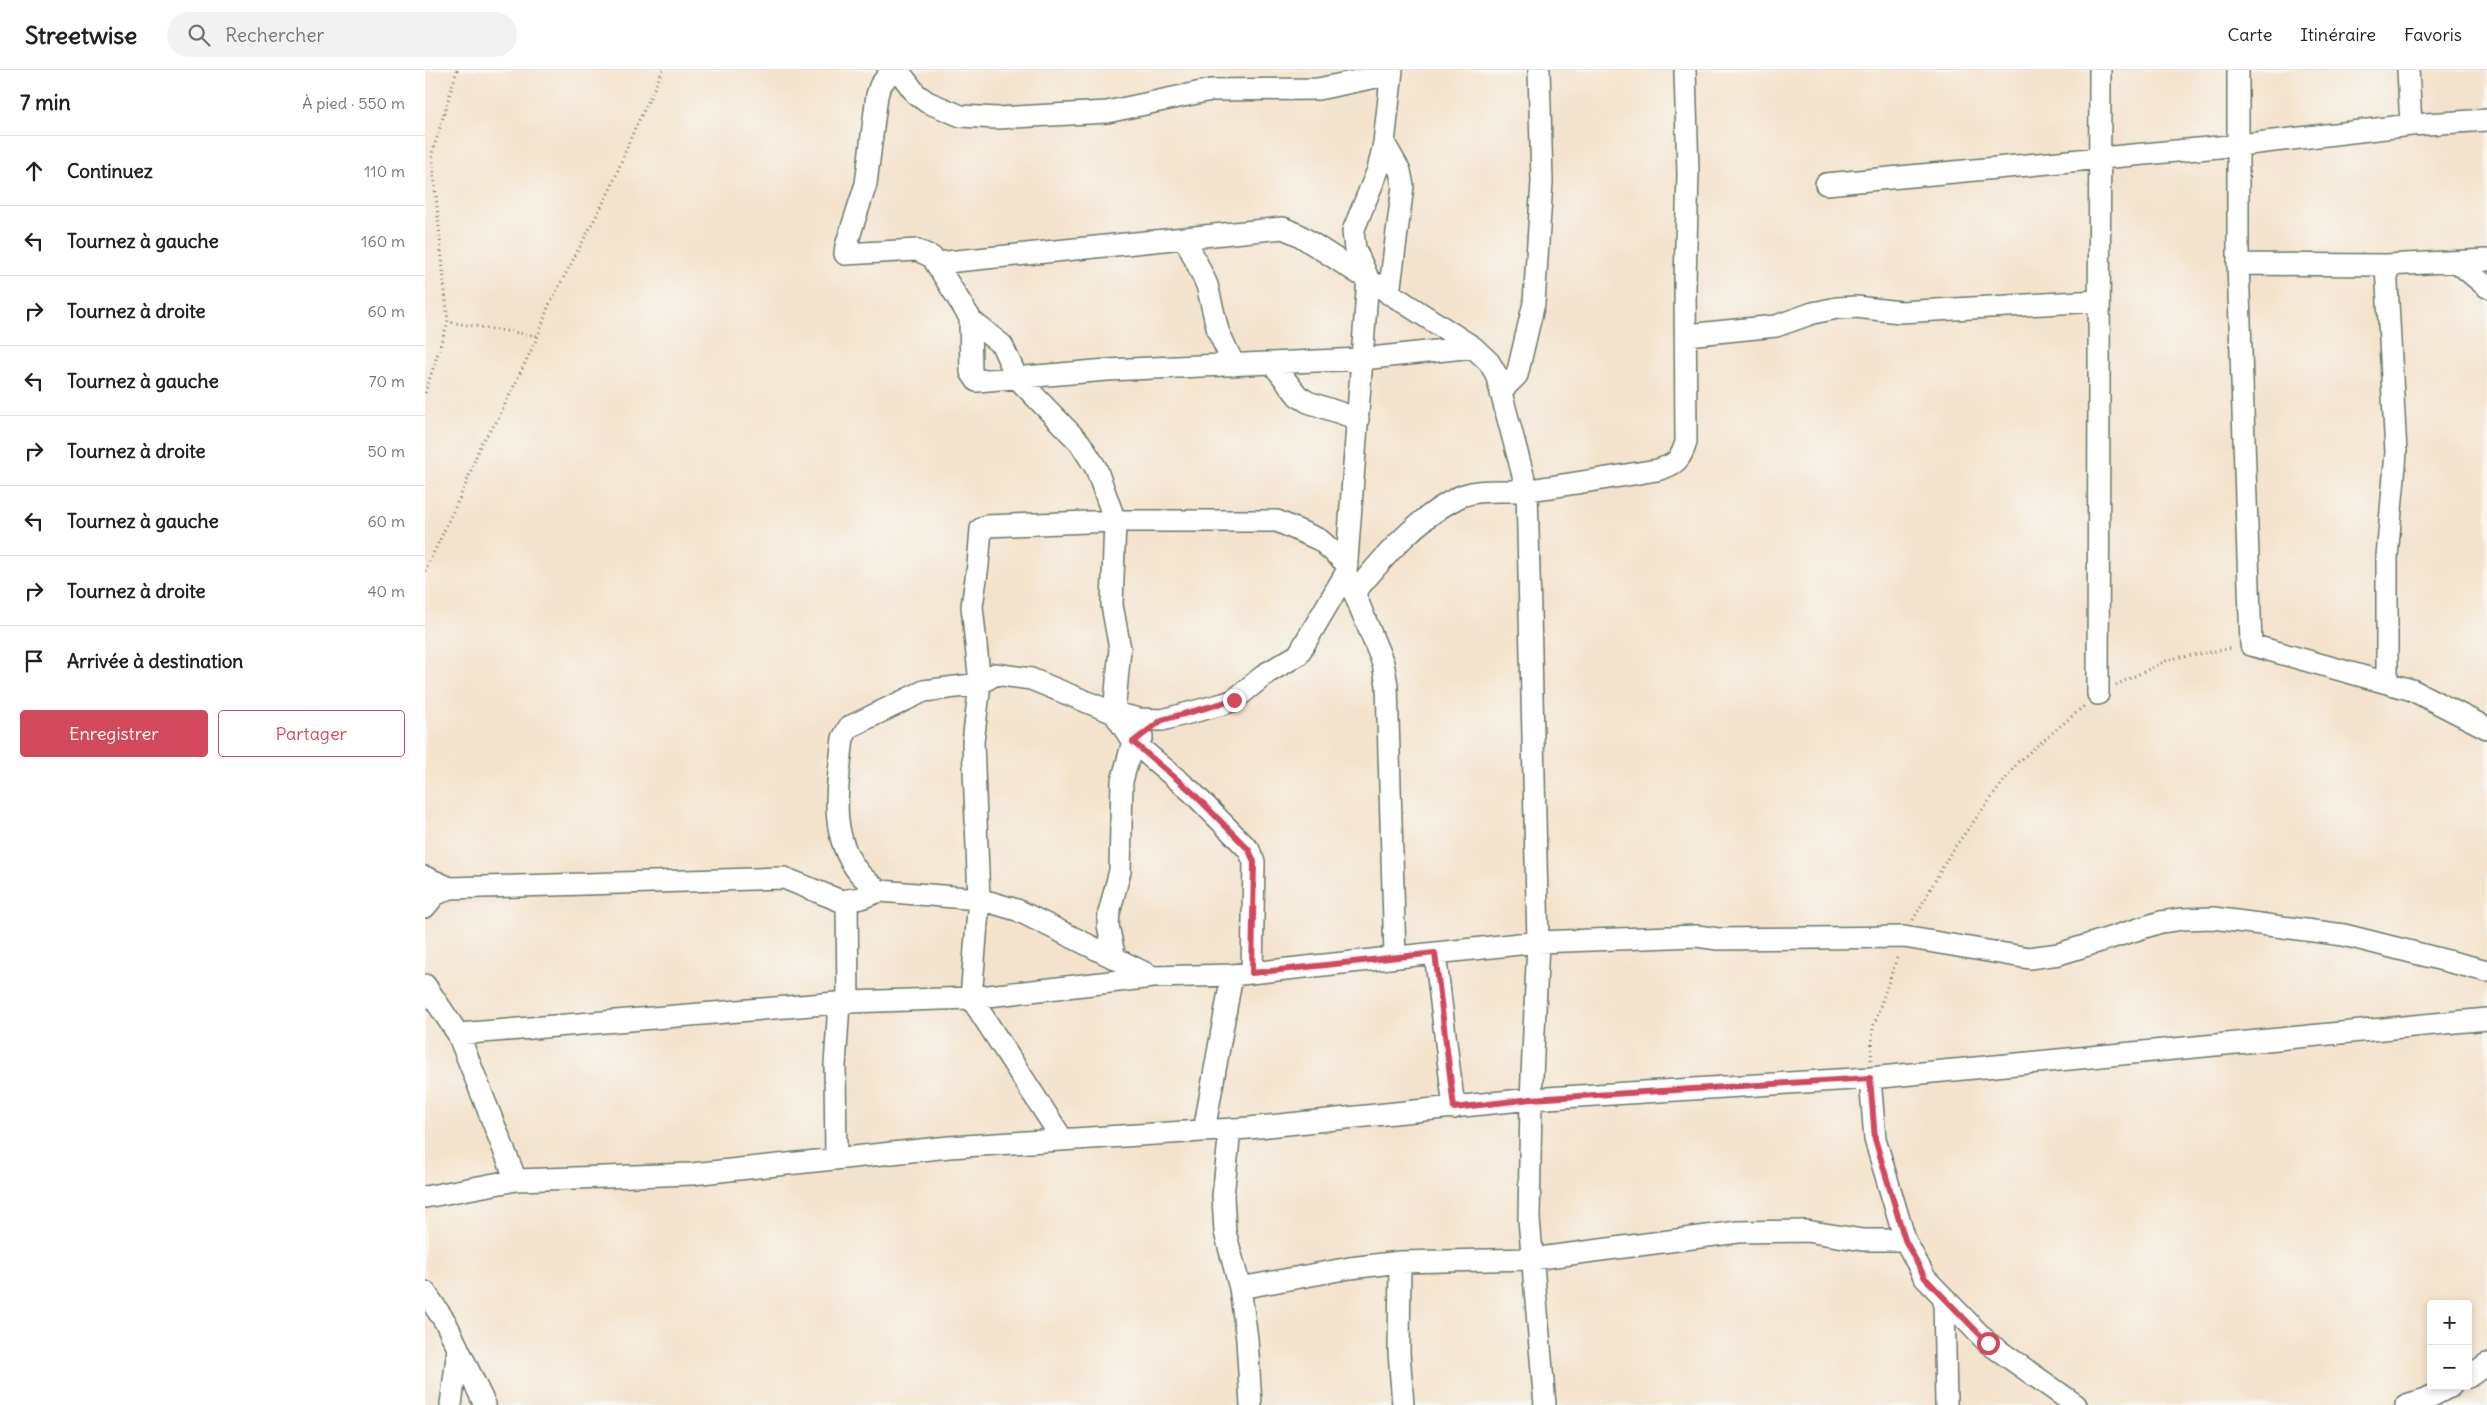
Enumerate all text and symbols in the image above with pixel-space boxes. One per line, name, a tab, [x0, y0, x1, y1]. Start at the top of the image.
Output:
search box	[167, 12, 517, 57]
text: Streetwise	[25, 20, 137, 50]
icon: search	[185, 21, 213, 49]
text: Rechercher	[225, 23, 324, 47]
text: Carte	[2227, 23, 2272, 46]
text: Itinéraire	[2300, 23, 2376, 46]
text: Favoris	[2404, 23, 2462, 46]
text: 7 min	[20, 89, 71, 116]
text: À pied · 550 m	[302, 93, 405, 113]
icon: ahead	[20, 157, 48, 185]
text: Continuez	[67, 159, 153, 183]
text: 110 m	[364, 161, 405, 181]
icon: left	[20, 227, 48, 255]
text: Tournez à gauche	[67, 229, 219, 253]
text: 160 m	[361, 231, 405, 251]
icon: right	[20, 297, 48, 325]
text: Tournez à droite	[67, 299, 206, 323]
text: 60 m	[367, 301, 405, 321]
icon: left	[20, 367, 48, 395]
text: Tournez à gauche	[67, 369, 219, 393]
text: 70 m	[369, 371, 405, 391]
icon: right	[20, 437, 48, 465]
text: Tournez à droite	[67, 439, 206, 463]
text: 50 m	[367, 441, 405, 461]
icon: left	[20, 507, 48, 535]
text: Tournez à gauche	[67, 509, 219, 533]
text: 60 m	[367, 511, 405, 531]
icon: right	[20, 577, 48, 605]
text: Tournez à droite	[67, 579, 206, 603]
text: 40 m	[367, 581, 405, 601]
icon: arrive	[20, 647, 48, 675]
text: Arrivée à destination	[67, 649, 243, 673]
route end	[1223, 689, 1246, 712]
button: Enregistrer	[20, 710, 208, 757]
button: Partager	[218, 710, 405, 757]
map controls	[2427, 1300, 2472, 1390]
button: +	[2427, 1300, 2472, 1345]
route start	[1977, 1332, 2000, 1355]
button: −	[2427, 1345, 2472, 1390]

